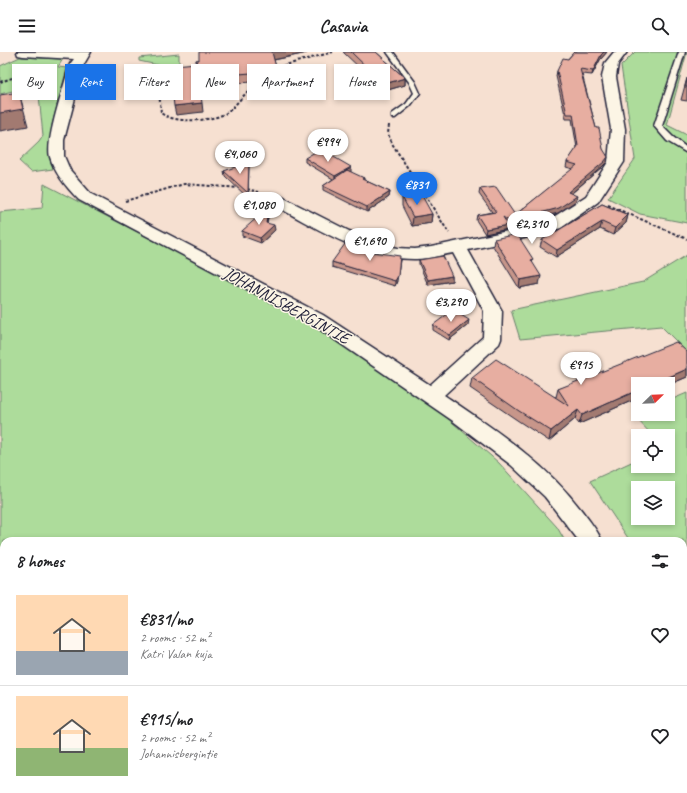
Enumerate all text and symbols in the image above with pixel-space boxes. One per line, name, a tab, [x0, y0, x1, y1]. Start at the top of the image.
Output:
icon: menu	[16, 15, 38, 37]
text: Casavia	[320, 15, 367, 37]
icon: search	[649, 15, 671, 37]
chip: Buy	[12, 64, 57, 100]
chip: Rent	[65, 64, 116, 100]
chip: Filters	[124, 64, 183, 100]
chip: New	[191, 64, 239, 100]
chip: Apartment	[247, 64, 326, 100]
chip: House	[334, 64, 390, 100]
pin: €994	[304, 129, 352, 163]
text: €994	[316, 134, 340, 150]
pin: €4,060	[207, 141, 273, 175]
text: €4,060	[224, 146, 256, 162]
pin: €831	[393, 172, 441, 206]
text: €831	[405, 177, 429, 193]
pin: €1,080	[226, 192, 292, 226]
text: €1,080	[243, 197, 275, 213]
pin: €2,310	[499, 211, 565, 245]
text: €2,310	[516, 216, 548, 232]
pin: €1,690	[337, 228, 403, 262]
text: €1,690	[354, 233, 386, 249]
street label: JOHANNISBERGINTIE	[219, 262, 355, 350]
pin: €3,290	[418, 289, 484, 323]
text: €3,290	[435, 294, 467, 310]
pin: €915	[557, 352, 605, 386]
text: €915	[569, 357, 593, 373]
north arrow	[631, 377, 675, 421]
map controls	[631, 377, 675, 525]
button: locate	[631, 429, 675, 473]
button: layers	[631, 481, 675, 525]
icon: filters	[649, 550, 671, 572]
text: 8 homes	[16, 551, 64, 572]
text: €831/mo	[140, 609, 192, 630]
icon: home	[48, 611, 96, 659]
icon: heart	[649, 624, 671, 646]
text: 2 rooms · 52 m²	[140, 630, 210, 646]
text: Katri Valan kuja	[140, 646, 212, 662]
text: €915/mo	[140, 709, 192, 730]
icon: home	[48, 712, 96, 760]
icon: heart	[649, 725, 671, 747]
text: 2 rooms · 52 m²	[140, 730, 210, 746]
text: Johannisbergintie	[140, 746, 217, 762]

